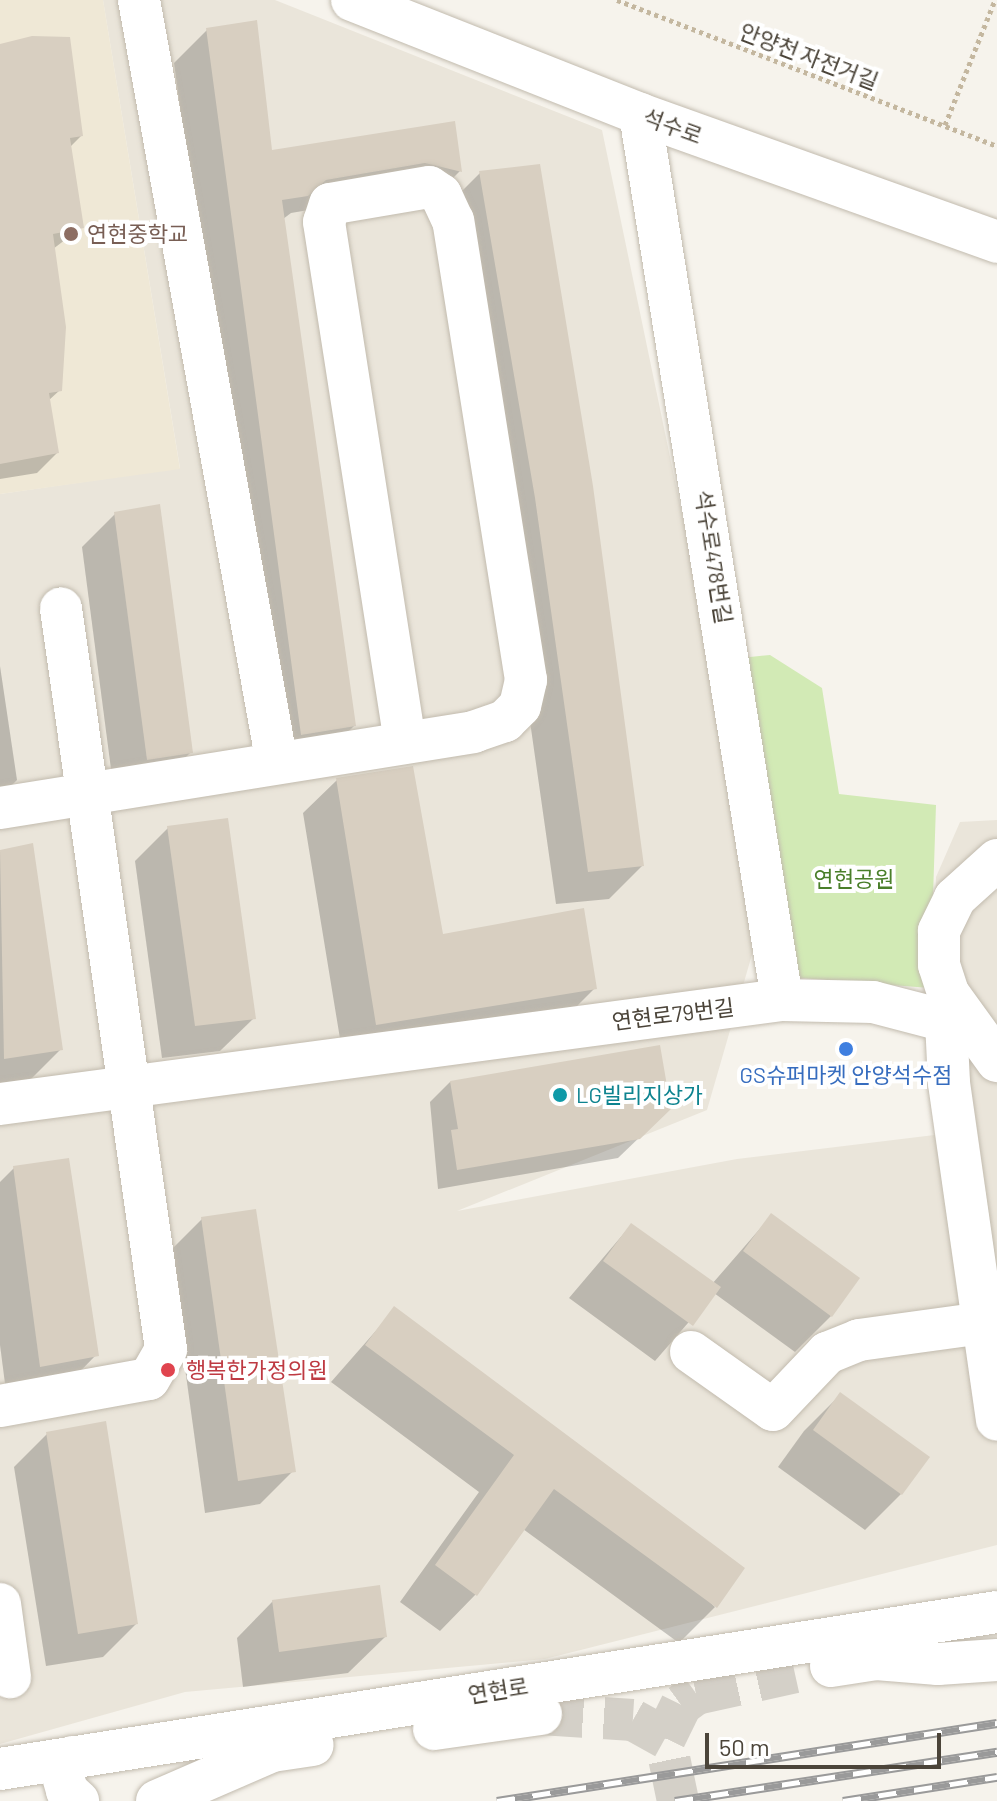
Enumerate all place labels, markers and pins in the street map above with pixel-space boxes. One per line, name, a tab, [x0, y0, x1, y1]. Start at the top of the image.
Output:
place label: 연현중학교	[87, 221, 188, 247]
marker: 연현중학교	[62, 225, 80, 243]
marker: GS슈퍼마켓 안양석수점	[837, 1040, 855, 1058]
place label: GS슈퍼마켓 안양석수점	[740, 1062, 952, 1088]
place label: LG빌리지상가	[576, 1082, 703, 1108]
marker: LG빌리지상가	[551, 1086, 569, 1104]
place label: 행복한가정의원	[186, 1357, 328, 1383]
marker: 행복한가정의원	[157, 1359, 179, 1381]

